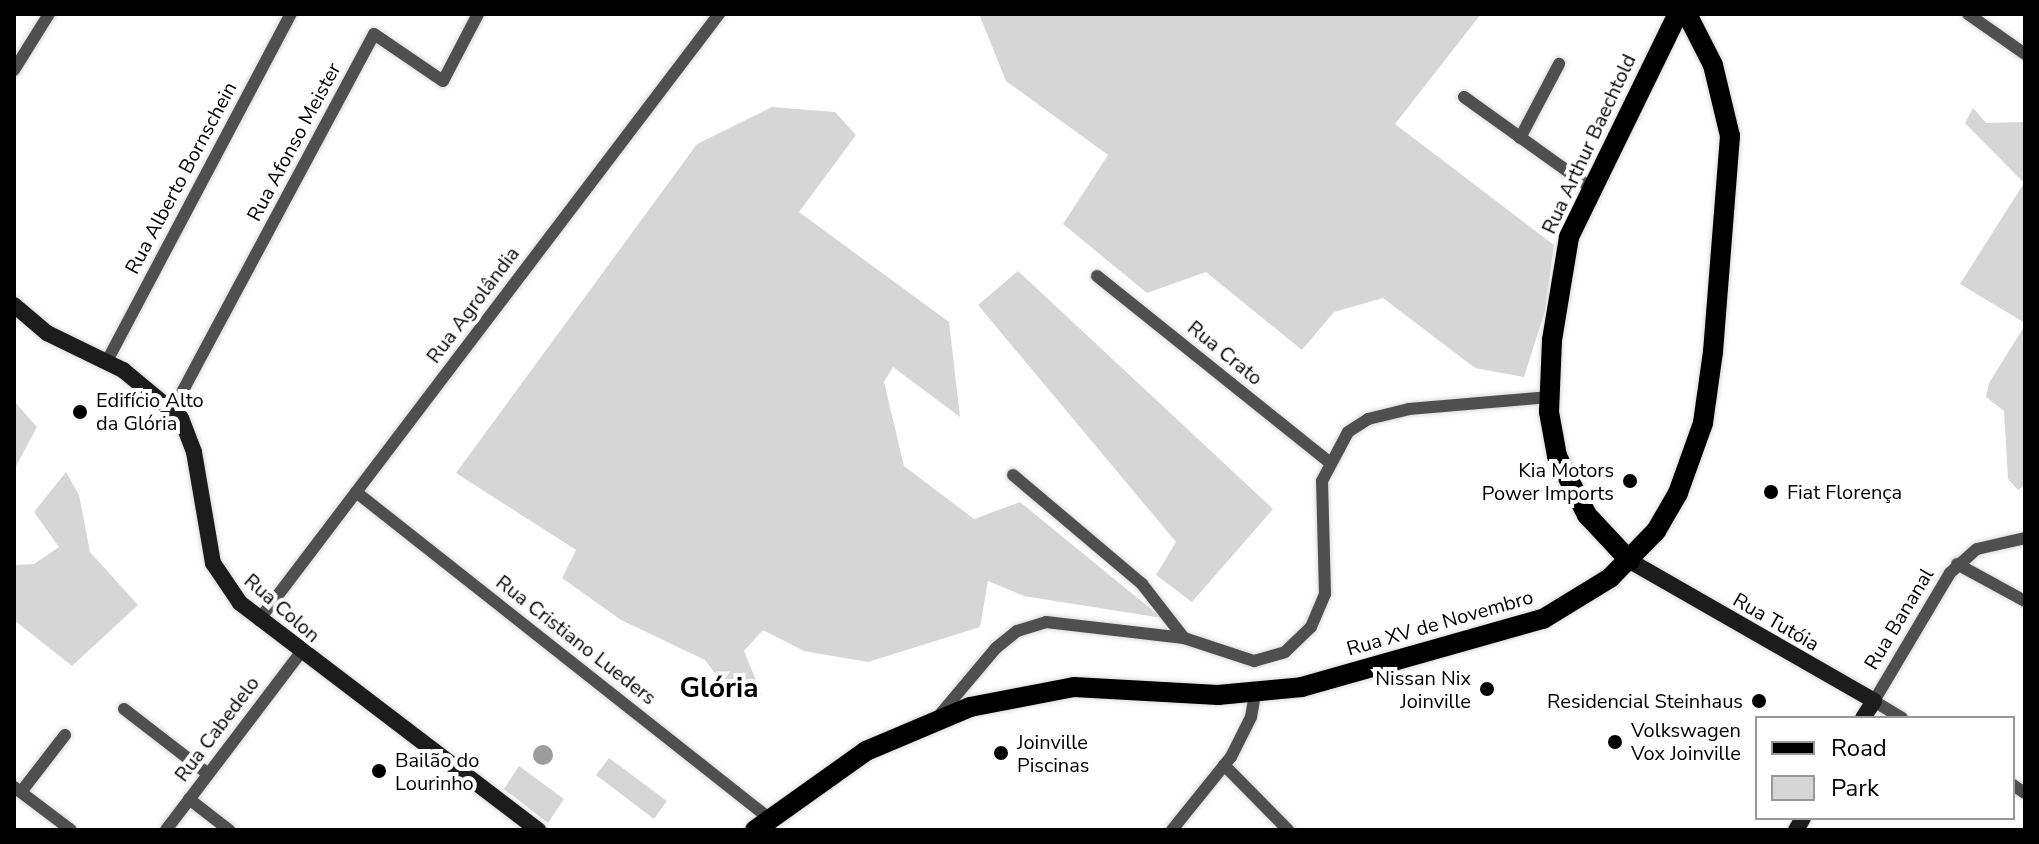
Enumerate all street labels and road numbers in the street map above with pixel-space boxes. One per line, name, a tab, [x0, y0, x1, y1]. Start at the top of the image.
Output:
street label: Rua Arthur Baechtold	[1537, 50, 1641, 238]
street label: Rua Afonso Meister	[242, 59, 346, 225]
street label: Rua Alberto Bornschein	[120, 78, 242, 278]
street label: Rua Agrolândia	[421, 242, 525, 368]
street label: Rua Crato	[1183, 316, 1267, 390]
street label: Rua Bananal	[1859, 564, 1939, 674]
street label: Rua Colon	[239, 569, 325, 647]
street label: Rua Cristiano Lueders	[491, 570, 661, 710]
street label: Rua XV de Novembro	[1344, 585, 1536, 661]
street label: Rua Tutóia	[1729, 588, 1823, 656]
street label: Rua Cabedelo	[170, 672, 264, 786]

